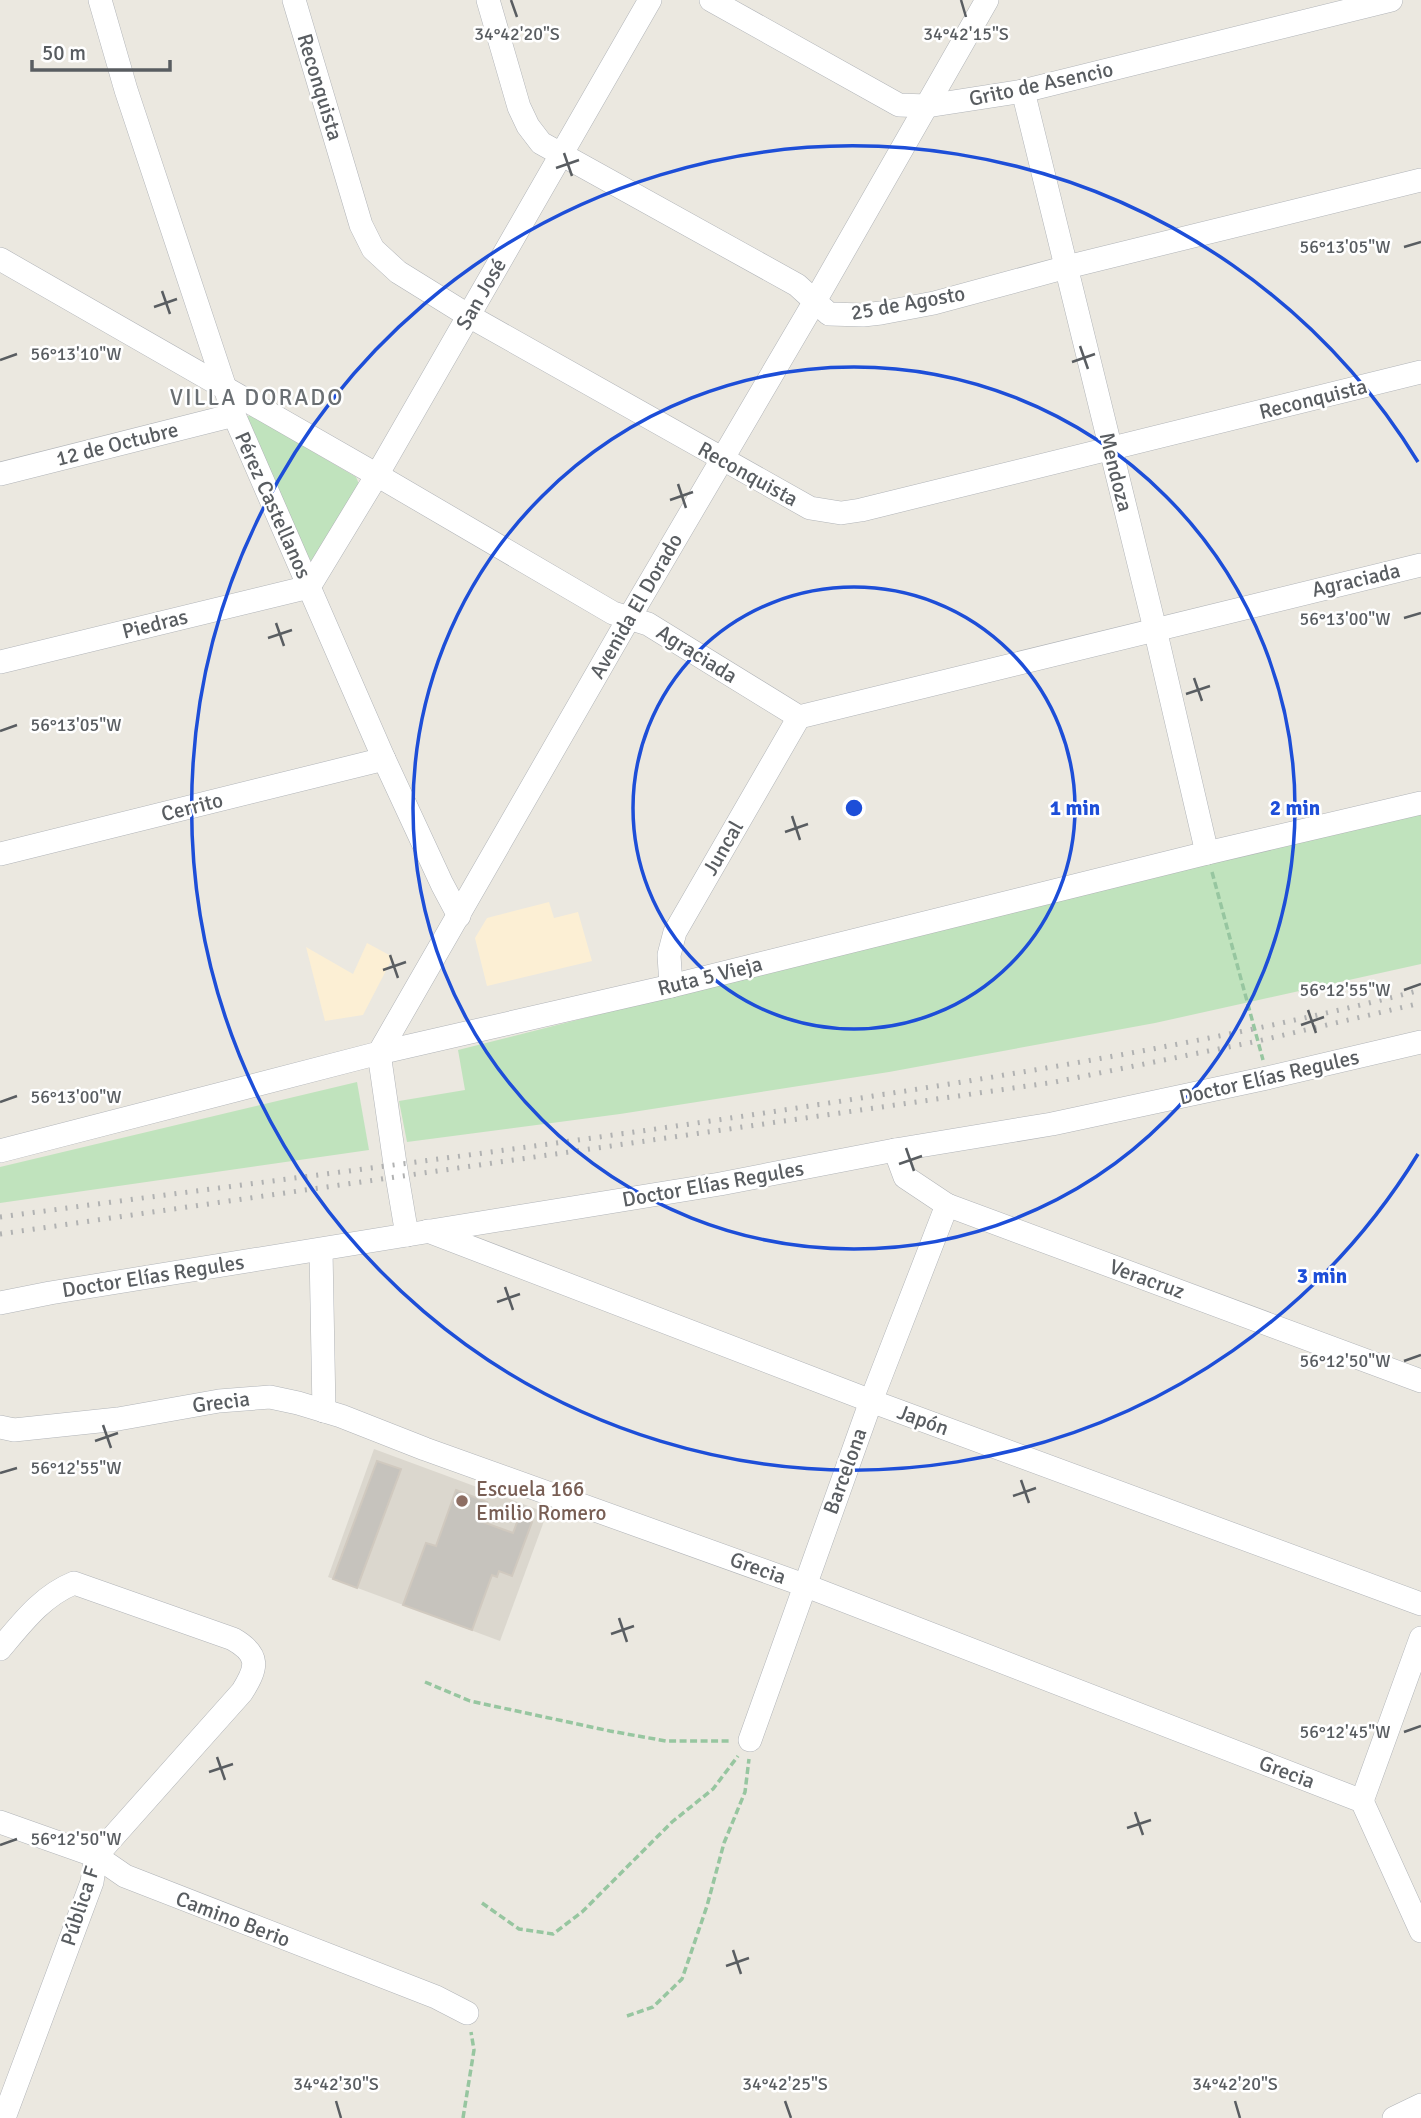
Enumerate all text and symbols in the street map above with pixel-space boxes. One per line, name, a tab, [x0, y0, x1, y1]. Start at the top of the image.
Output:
text: 34°42'20"S	[474, 23, 560, 45]
text: 34°42'15"S	[923, 23, 1009, 45]
scale bar	[32, 28, 170, 72]
street label: Reconquista	[291, 30, 349, 144]
text: 50 m	[42, 40, 86, 66]
street label: Grito de Asencio	[966, 56, 1116, 112]
text: 56°13'05"W	[1300, 236, 1390, 258]
street label: San José	[450, 254, 512, 334]
street label: 25 de Agosto	[849, 280, 967, 326]
text: 56°13'10"W	[31, 343, 121, 365]
street label: Reconquista	[1256, 373, 1370, 425]
district label: VILLA DORADO	[170, 383, 344, 412]
street label: 12 de Octubre	[53, 416, 181, 472]
street label: Pérez Castellanos	[229, 428, 317, 582]
street label: Mendoza	[1094, 430, 1138, 514]
street label: Reconquista	[693, 436, 803, 512]
street label: Avenida El Dorado	[584, 529, 688, 683]
street label: Agraciada	[1309, 557, 1403, 603]
street label: Piedras	[120, 603, 190, 645]
text: 56°13'00"W	[1300, 608, 1390, 630]
street label: Agraciada	[652, 619, 742, 689]
text: 56°13'05"W	[31, 714, 121, 736]
street label: Cerrito	[159, 787, 225, 827]
text: 1 min	[1050, 795, 1100, 821]
text: 2 min	[1270, 795, 1320, 821]
centre of rings	[842, 796, 866, 820]
street label: Juncal	[697, 816, 749, 880]
street label: Ruta 5 Vieja	[655, 950, 765, 1002]
text: 56°12'55"W	[1300, 979, 1390, 1001]
street label: Doctor Elías Regules	[1176, 1044, 1362, 1110]
text: 56°13'00"W	[31, 1086, 121, 1108]
street label: Doctor Elías Regules	[620, 1155, 806, 1213]
street label: Doctor Elías Regules	[60, 1249, 246, 1303]
street label: Veracruz	[1106, 1253, 1188, 1305]
text: 3 min	[1297, 1263, 1347, 1289]
text: 56°12'50"W	[1300, 1350, 1390, 1372]
street label: Grecia	[191, 1386, 251, 1418]
street label: Japón	[894, 1399, 952, 1441]
street label: Barcelona	[817, 1424, 873, 1518]
text: 56°12'55"W	[31, 1457, 121, 1479]
place label: Escuela 166 Emilio Romero	[476, 1476, 606, 1526]
marker: Escuela 166 Emilio Romero	[454, 1493, 470, 1509]
street label: Grecia	[726, 1546, 790, 1590]
text: 56°12'45"W	[1300, 1721, 1390, 1743]
street label: Grecia	[1255, 1750, 1319, 1794]
text: 56°12'50"W	[31, 1828, 121, 1850]
street label: Pública F	[55, 1863, 105, 1949]
street label: Camino Berio	[172, 1885, 294, 1953]
text: 34°42'30"S	[293, 2073, 379, 2095]
text: 34°42'25"S	[742, 2073, 828, 2095]
text: 34°42'20"S	[1192, 2073, 1278, 2095]

